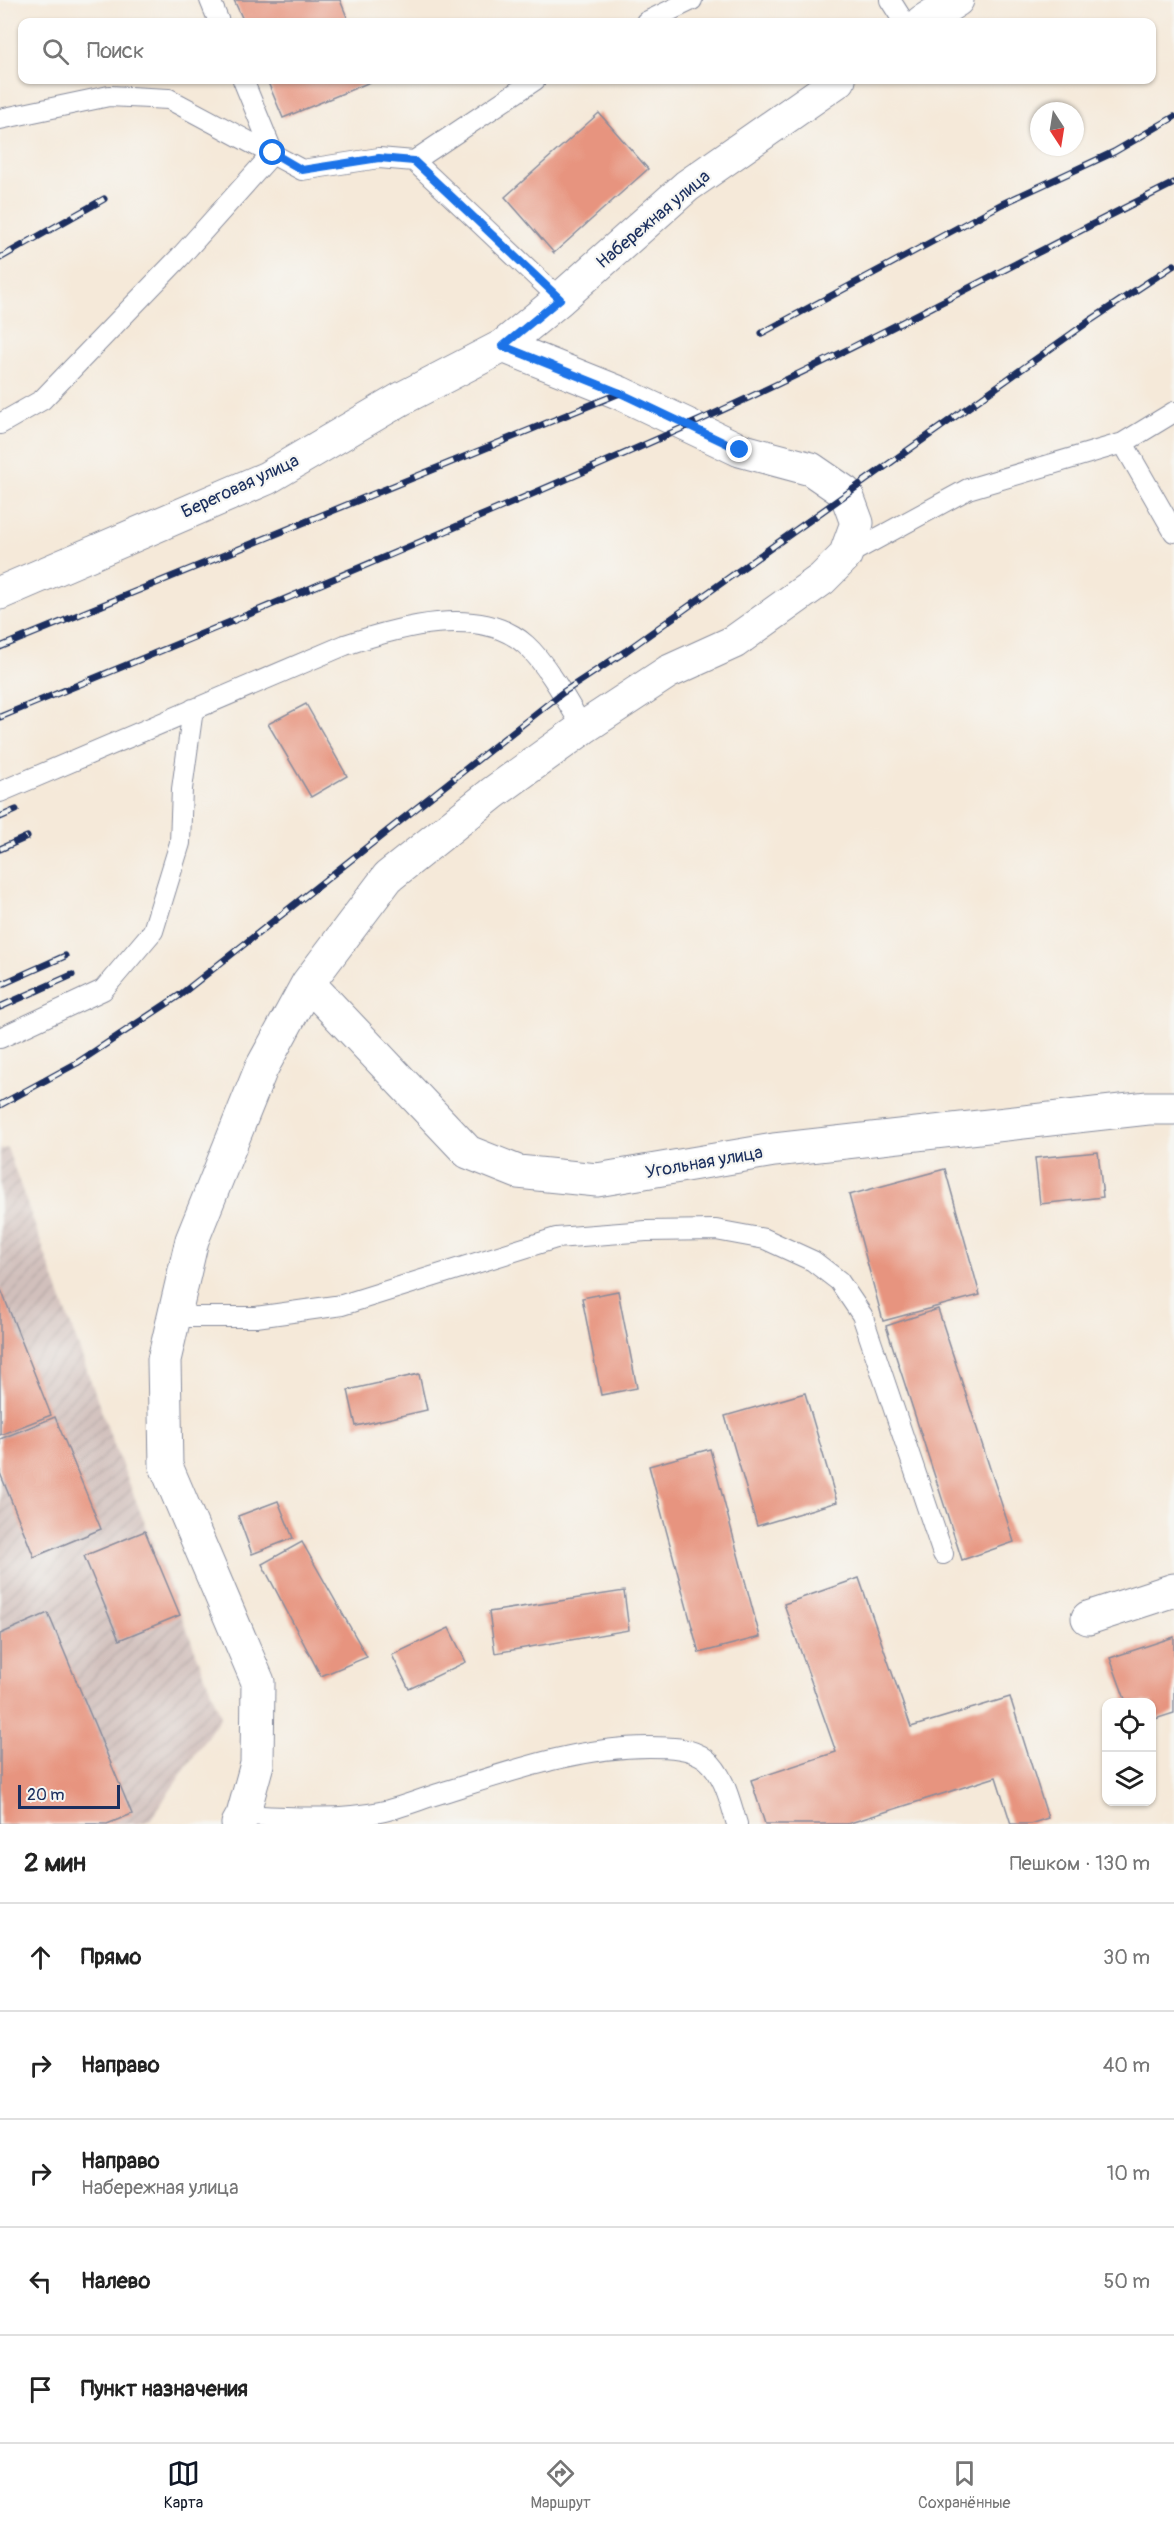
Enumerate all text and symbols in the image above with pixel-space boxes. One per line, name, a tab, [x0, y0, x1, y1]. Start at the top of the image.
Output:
search box	[18, 18, 1156, 84]
icon: search	[39, 35, 72, 68]
text: Поиск	[87, 37, 144, 65]
north arrow	[1030, 102, 1084, 156]
route start	[259, 139, 285, 165]
street label: Набережная улица	[592, 165, 715, 274]
route end	[726, 436, 752, 462]
street label: Береговая улица	[178, 449, 303, 524]
street label: Угольная улица	[644, 1141, 765, 1184]
map controls	[1102, 1698, 1156, 1806]
button: locate	[1102, 1698, 1156, 1752]
button: layers	[1102, 1752, 1156, 1806]
scale bar	[18, 1782, 120, 1810]
text: 20 m	[27, 1785, 65, 1805]
text: 2 мин	[24, 1847, 86, 1879]
text: Пешком · 130 m	[1010, 1851, 1150, 1876]
icon: ahead	[24, 1941, 57, 1974]
text: Прямо	[81, 1943, 141, 1971]
text: 30 m	[1103, 1945, 1150, 1970]
icon: right	[24, 2049, 57, 2082]
text: Направо	[81, 2051, 160, 2079]
text: 40 m	[1103, 2053, 1150, 2078]
text: Направо	[81, 2147, 160, 2175]
icon: right	[24, 2157, 57, 2190]
text: 10 m	[1106, 2161, 1150, 2186]
text: Набережная улица	[81, 2175, 239, 2200]
icon: left	[24, 2265, 57, 2298]
text: Налево	[81, 2267, 150, 2295]
text: 50 m	[1103, 2269, 1150, 2294]
icon: arrive	[24, 2373, 57, 2406]
text: Пункт назначения	[81, 2375, 248, 2403]
tab: Карта	[164, 2457, 203, 2513]
tab: Маршрут	[531, 2457, 591, 2513]
tab: Сохранённые	[918, 2457, 1010, 2513]

